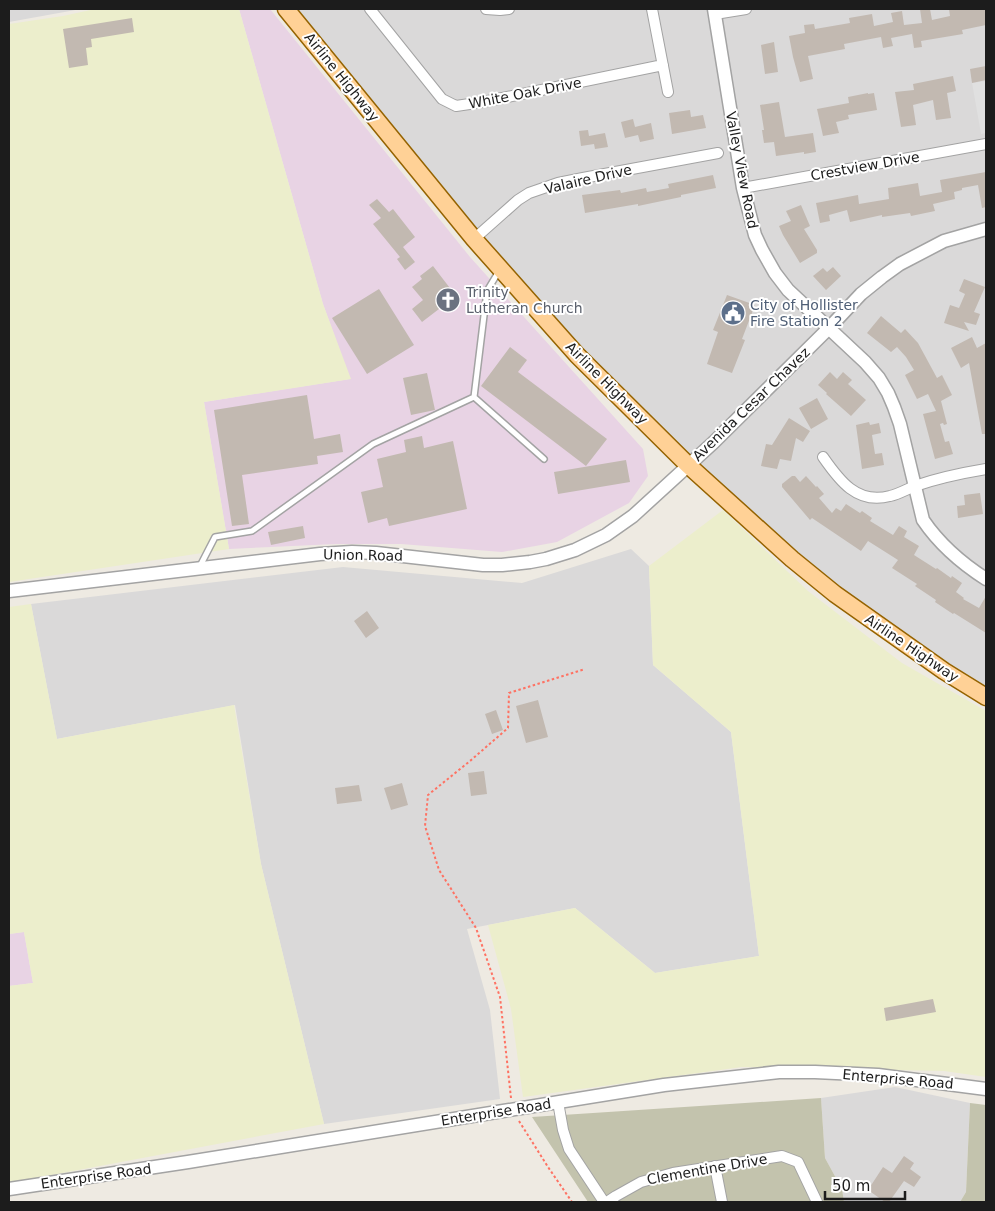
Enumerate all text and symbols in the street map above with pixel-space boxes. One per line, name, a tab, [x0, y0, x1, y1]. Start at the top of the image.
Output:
street label: Airline Highway	[301, 29, 383, 125]
street label: White Oak Drive	[467, 74, 583, 112]
street label: Valley View Road	[723, 110, 761, 230]
street label: Crestview Drive	[809, 149, 921, 183]
street label: Valaire Drive	[543, 161, 633, 197]
place label: Trinity Lutheran Church	[465, 284, 583, 316]
church icon: Trinity Lutheran Church	[435, 287, 461, 313]
place label: City of Hollister Fire Station 2	[750, 297, 858, 329]
public building icon: City of Hollister Fire Station 2	[720, 300, 746, 326]
street label: Airline Highway	[563, 339, 651, 427]
street label: Avenida Cesar Chavez	[689, 344, 813, 464]
street label: Union Road	[323, 546, 403, 564]
street label: Airline Highway	[862, 611, 962, 685]
street label: Enterprise Road	[842, 1066, 954, 1092]
street label: Enterprise Road	[440, 1095, 552, 1129]
street label: Clementine Drive	[646, 1151, 768, 1187]
street label: Enterprise Road	[40, 1160, 152, 1192]
scale bar	[825, 1168, 905, 1200]
text: 50 m	[832, 1177, 870, 1195]

